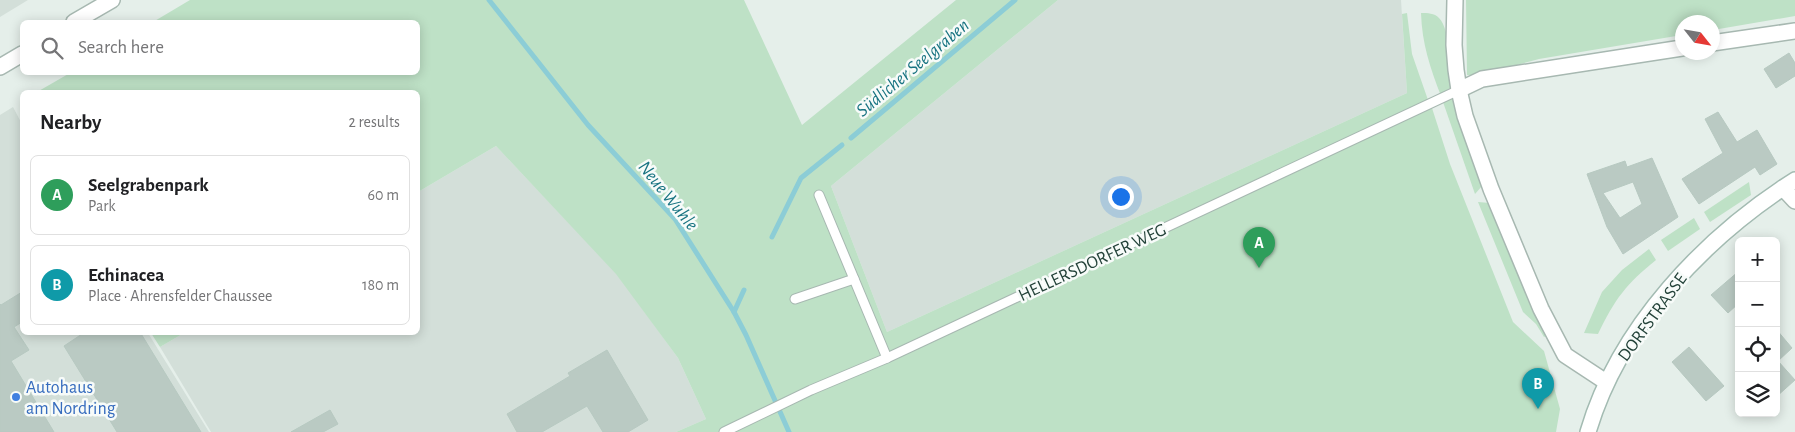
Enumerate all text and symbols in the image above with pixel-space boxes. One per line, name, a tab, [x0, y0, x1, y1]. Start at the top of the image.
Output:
north arrow	[1675, 15, 1720, 60]
water label: Südlicher Seelgraben	[853, 16, 973, 121]
search box	[20, 20, 420, 75]
icon: search	[38, 34, 66, 62]
text: Search here	[78, 38, 164, 57]
text: Nearby	[40, 112, 101, 133]
text: 2 results	[348, 114, 400, 130]
water label: Neue Wuhle	[634, 158, 701, 234]
text: Seelgrabenpark	[88, 176, 209, 195]
your location	[1108, 184, 1134, 210]
text: A	[52, 187, 62, 203]
text: 60 m	[368, 187, 399, 203]
text: Park	[88, 198, 116, 214]
street label: HELLERSDORFER WEG	[1016, 221, 1169, 305]
pin: A	[1243, 227, 1275, 268]
map controls	[1735, 237, 1780, 417]
button: +	[1735, 237, 1780, 282]
text: Echinacea	[88, 266, 164, 285]
street label: DORFSTRASSE	[1615, 270, 1691, 365]
text: B	[52, 277, 62, 293]
text: 180 m	[362, 277, 399, 293]
button: −	[1735, 282, 1780, 327]
text: Place · Ahrensfelder Chaussee	[88, 288, 272, 304]
button: locate	[1735, 327, 1780, 372]
pin: B	[1522, 368, 1554, 409]
button: layers	[1735, 372, 1780, 417]
place label: Autohaus am Nordring	[26, 379, 116, 418]
marker: Autohaus am Nordring	[10, 391, 22, 403]

